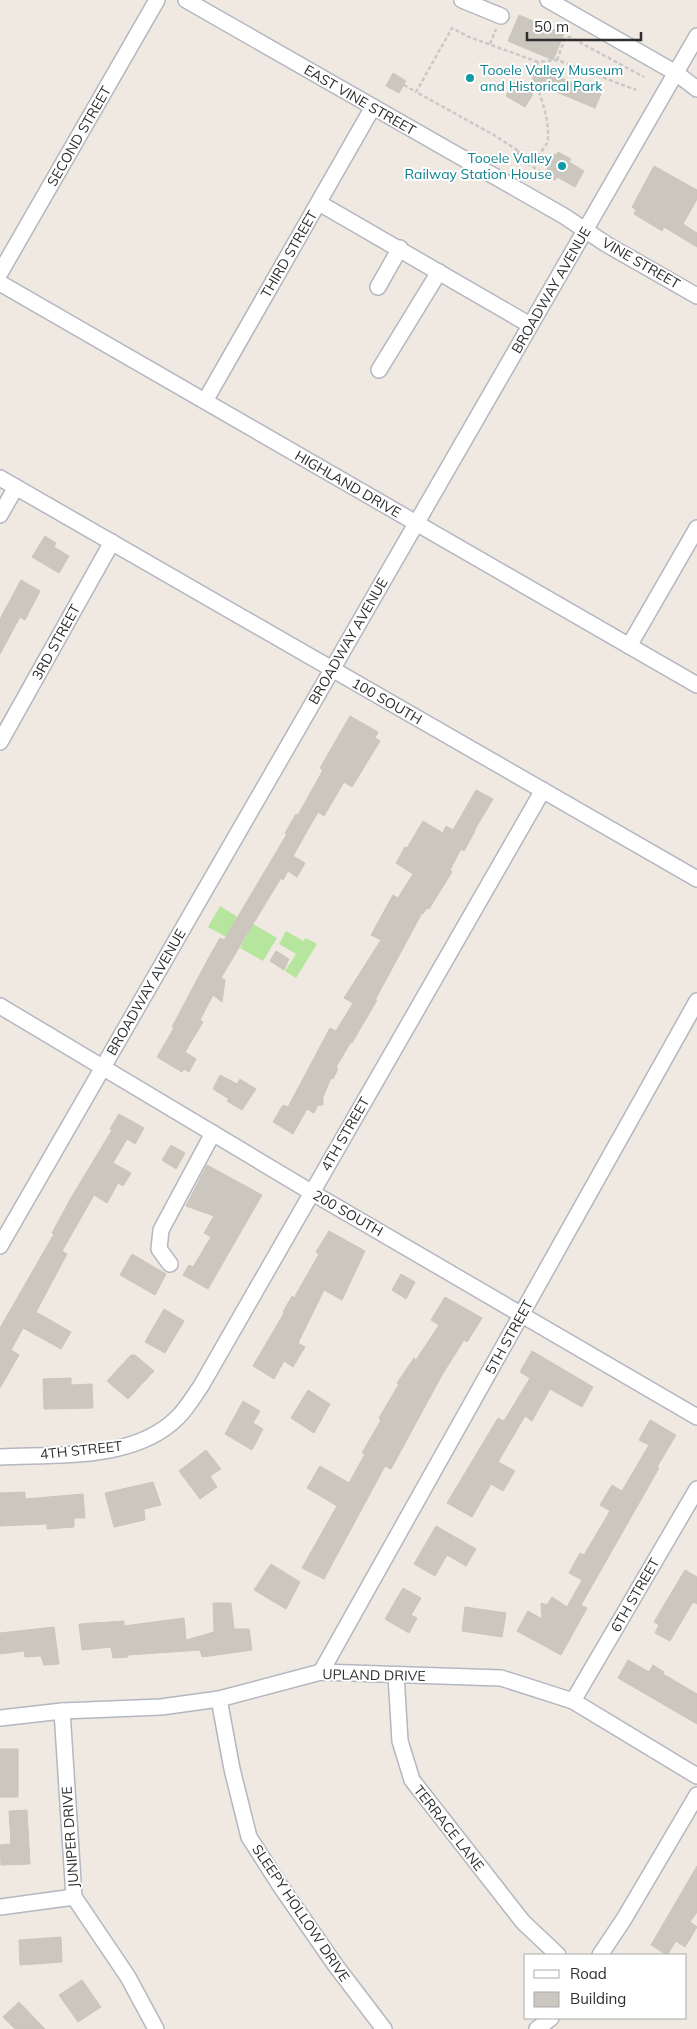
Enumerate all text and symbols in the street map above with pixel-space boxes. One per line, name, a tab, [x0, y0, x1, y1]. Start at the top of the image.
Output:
scale bar	[527, 10, 641, 42]
text: 50 m	[534, 17, 569, 36]
street label: EAST VINE STREET	[301, 61, 420, 140]
place label: Tooele Valley Museum and Historical Park	[480, 61, 623, 95]
marker: Tooele Valley Museum and Historical Park	[464, 72, 476, 84]
street label: SECOND STREET	[43, 82, 115, 189]
place label: Tooele Valley Railway Station House	[404, 149, 553, 183]
marker: Tooele Valley Railway Station House	[556, 160, 568, 172]
street label: THIRD STREET	[257, 207, 322, 301]
street label: BROADWAY AVENUE	[507, 224, 595, 356]
street label: VINE STREET	[599, 233, 684, 293]
street label: HIGHLAND DRIVE	[292, 446, 404, 522]
street label: BROADWAY AVENUE	[304, 575, 392, 707]
street label: 3RD STREET	[28, 601, 84, 683]
street label: 100 SOUTH	[349, 674, 425, 728]
street label: BROADWAY AVENUE	[102, 926, 190, 1058]
street label: 4TH STREET	[317, 1093, 374, 1174]
street label: 200 SOUTH	[310, 1186, 386, 1240]
street label: 5TH STREET	[481, 1296, 537, 1378]
street label: 4TH STREET	[39, 1437, 124, 1463]
street label: 6TH STREET	[607, 1554, 664, 1635]
street label: UPLAND DRIVE	[322, 1665, 426, 1685]
street label: TERRACE LANE	[410, 1782, 488, 1874]
street label: JUNIPER DRIVE	[57, 1786, 83, 1888]
street label: SLEEPY HOLLOW DRIVE	[248, 1841, 354, 1985]
legend	[524, 1954, 687, 2019]
text: Road	[570, 1964, 607, 1983]
text: Building	[570, 1989, 626, 2008]

